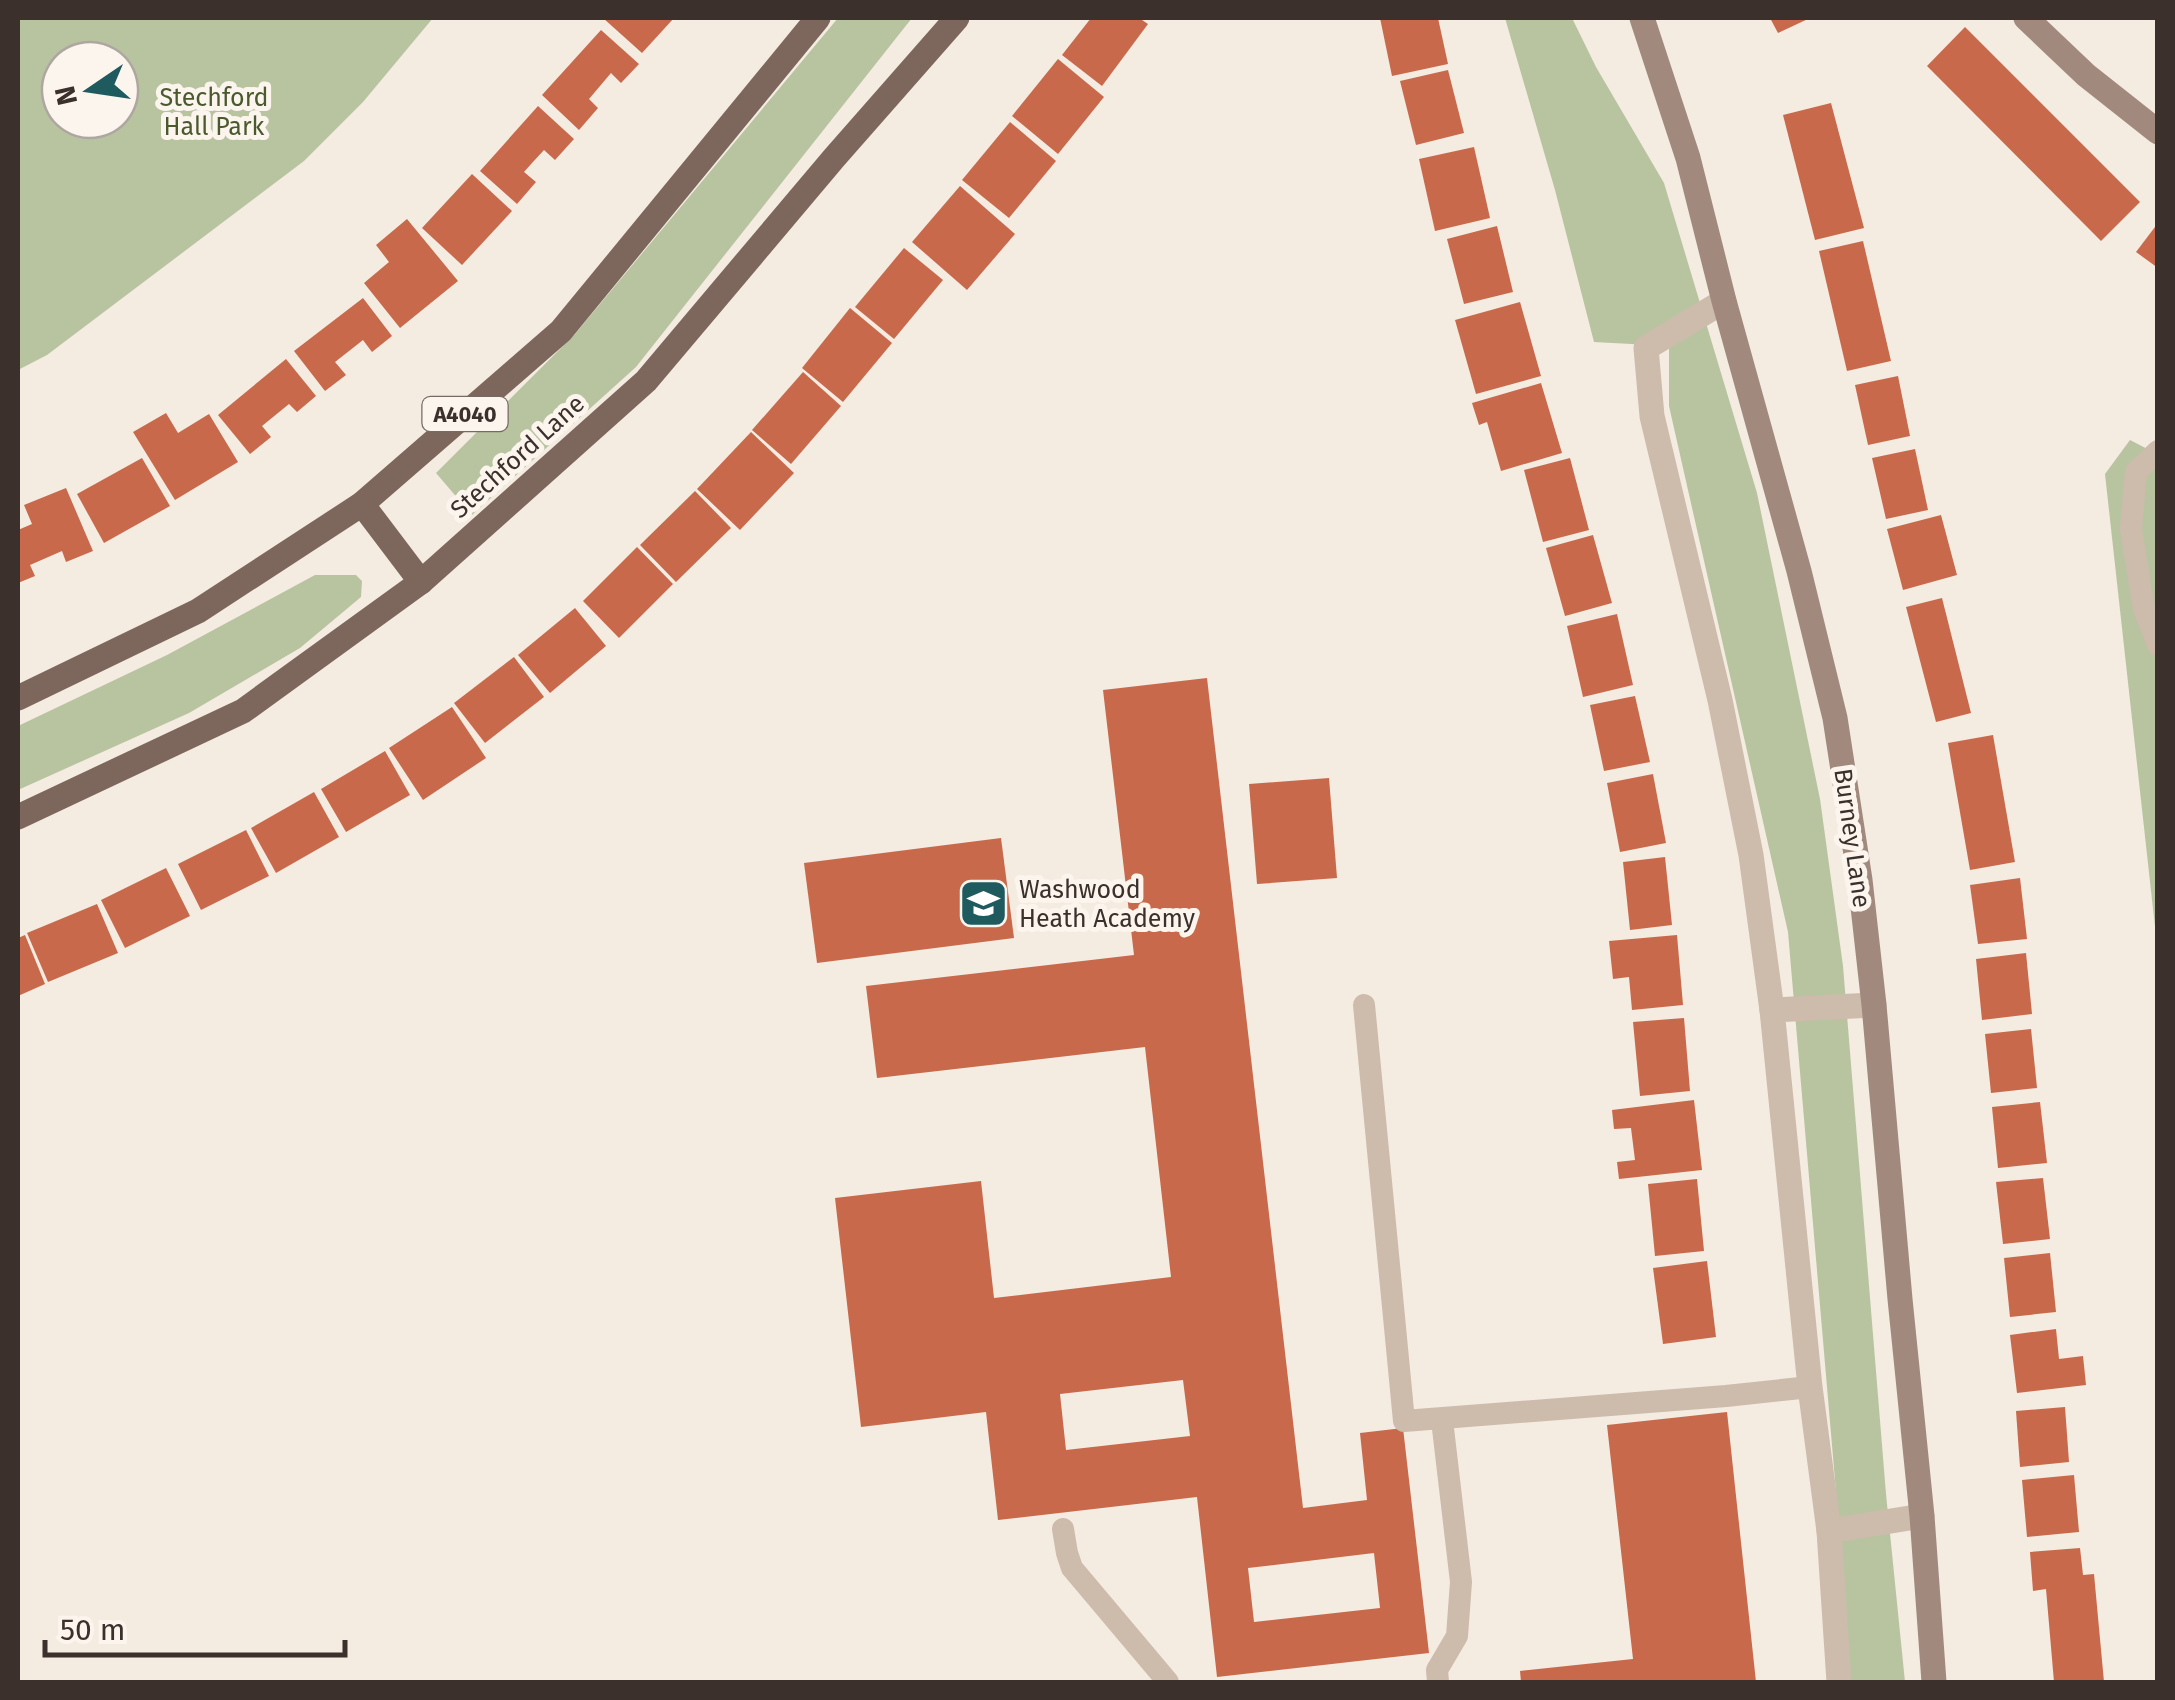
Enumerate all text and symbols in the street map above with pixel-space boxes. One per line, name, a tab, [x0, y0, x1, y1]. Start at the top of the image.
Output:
north arrow	[40, 40, 140, 140]
text: N	[48, 83, 84, 108]
park label: Stechford Hall Park	[159, 83, 269, 142]
street label: Stechford Lane	[445, 389, 591, 525]
road number: A4040	[422, 397, 508, 431]
street label: Burney Lane	[1827, 766, 1877, 910]
place label: Washwood Heath Academy	[1019, 875, 1196, 934]
school or university icon: Washwood Heath Academy	[958, 877, 1010, 929]
scale bar	[45, 1595, 345, 1657]
text: 50 m	[60, 1612, 125, 1648]

